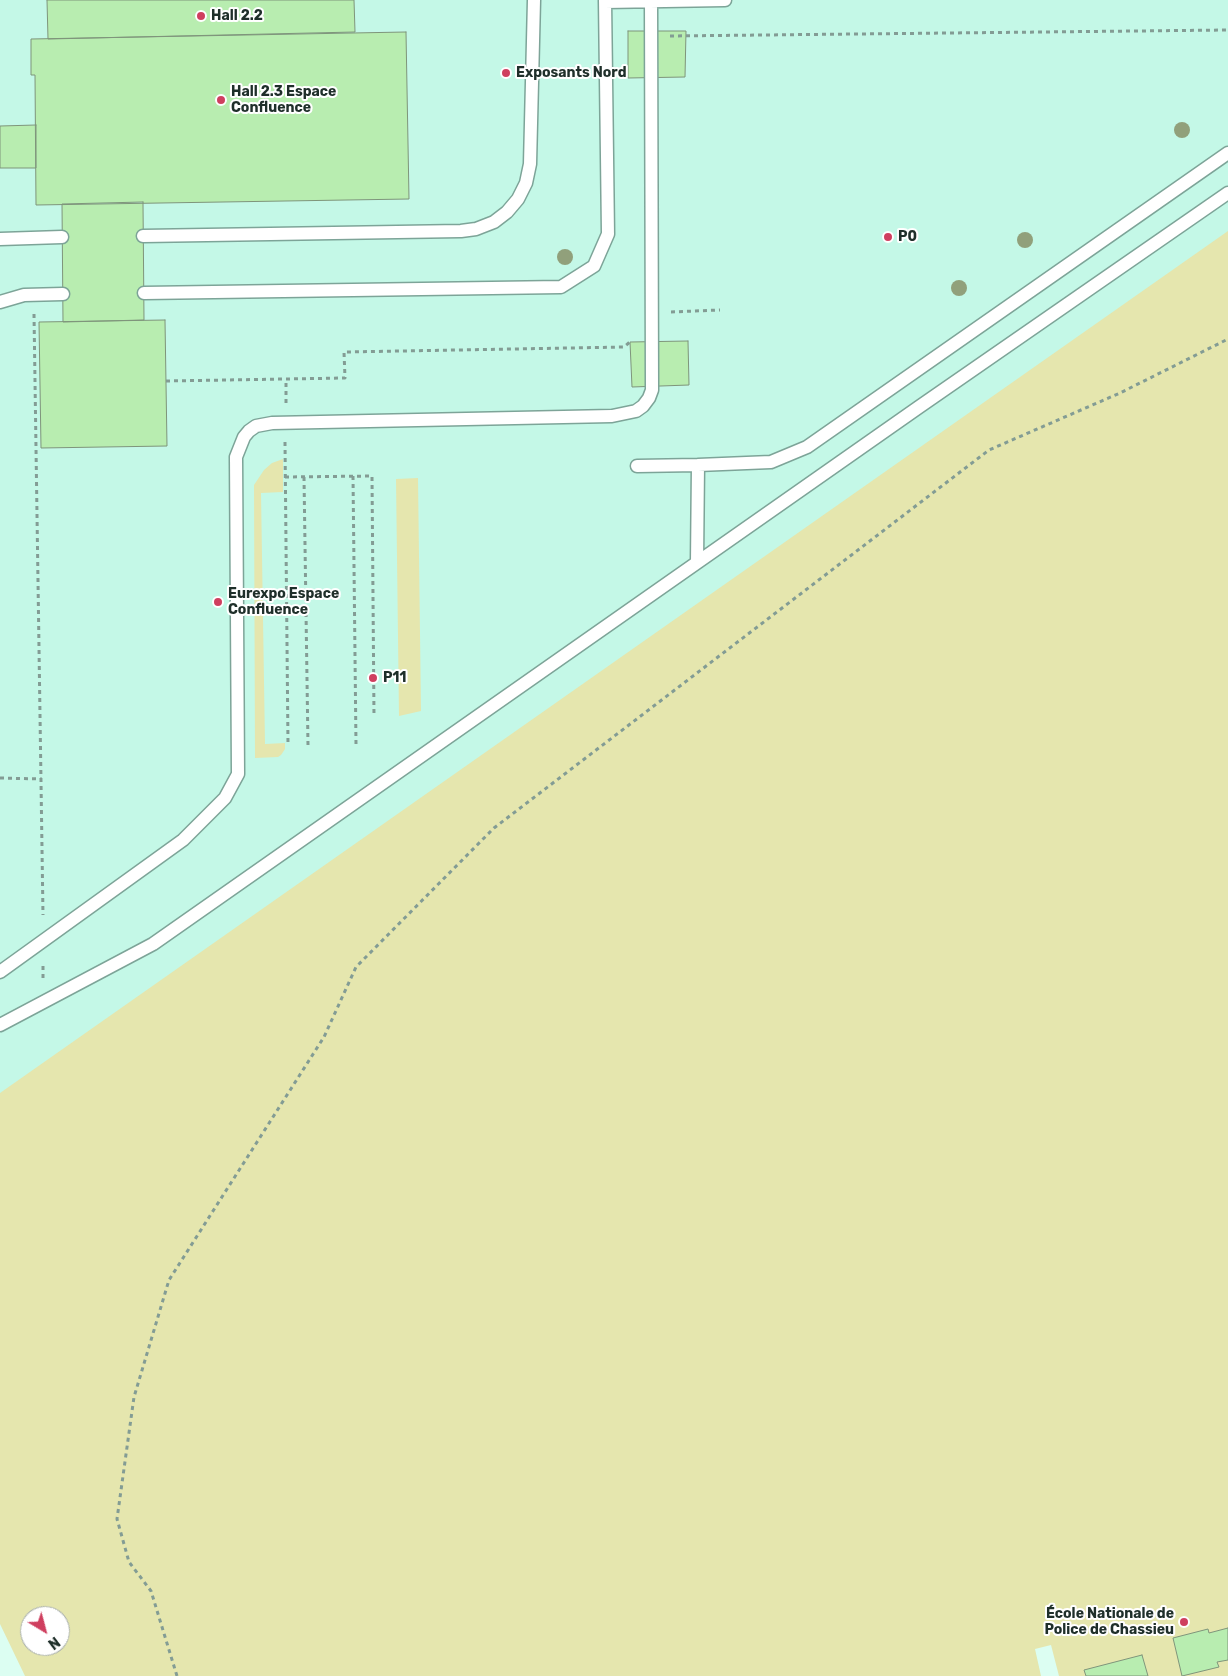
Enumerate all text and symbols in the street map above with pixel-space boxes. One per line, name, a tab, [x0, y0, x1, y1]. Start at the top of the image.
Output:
place label: Hall 2.2	[211, 8, 263, 24]
marker: Hall 2.2	[195, 10, 207, 22]
place label: Exposants Nord	[516, 65, 626, 81]
marker: Exposants Nord	[500, 67, 512, 79]
place label: Hall 2.3 Espace Confluence	[231, 84, 336, 116]
marker: Hall 2.3 Espace Confluence	[215, 94, 227, 106]
place label: P0	[898, 229, 917, 245]
marker: P0	[882, 231, 894, 243]
place label: Eurexpo Espace Confluence	[228, 586, 339, 618]
marker: Eurexpo Espace Confluence	[212, 596, 224, 608]
place label: P11	[383, 670, 406, 686]
marker: P11	[367, 672, 379, 684]
north arrow	[20, 1606, 70, 1656]
place label: École Nationale de Police de Chassieu	[1044, 1606, 1174, 1638]
marker: École Nationale de Police de Chassieu	[1178, 1616, 1190, 1628]
text: N	[45, 1633, 63, 1652]

